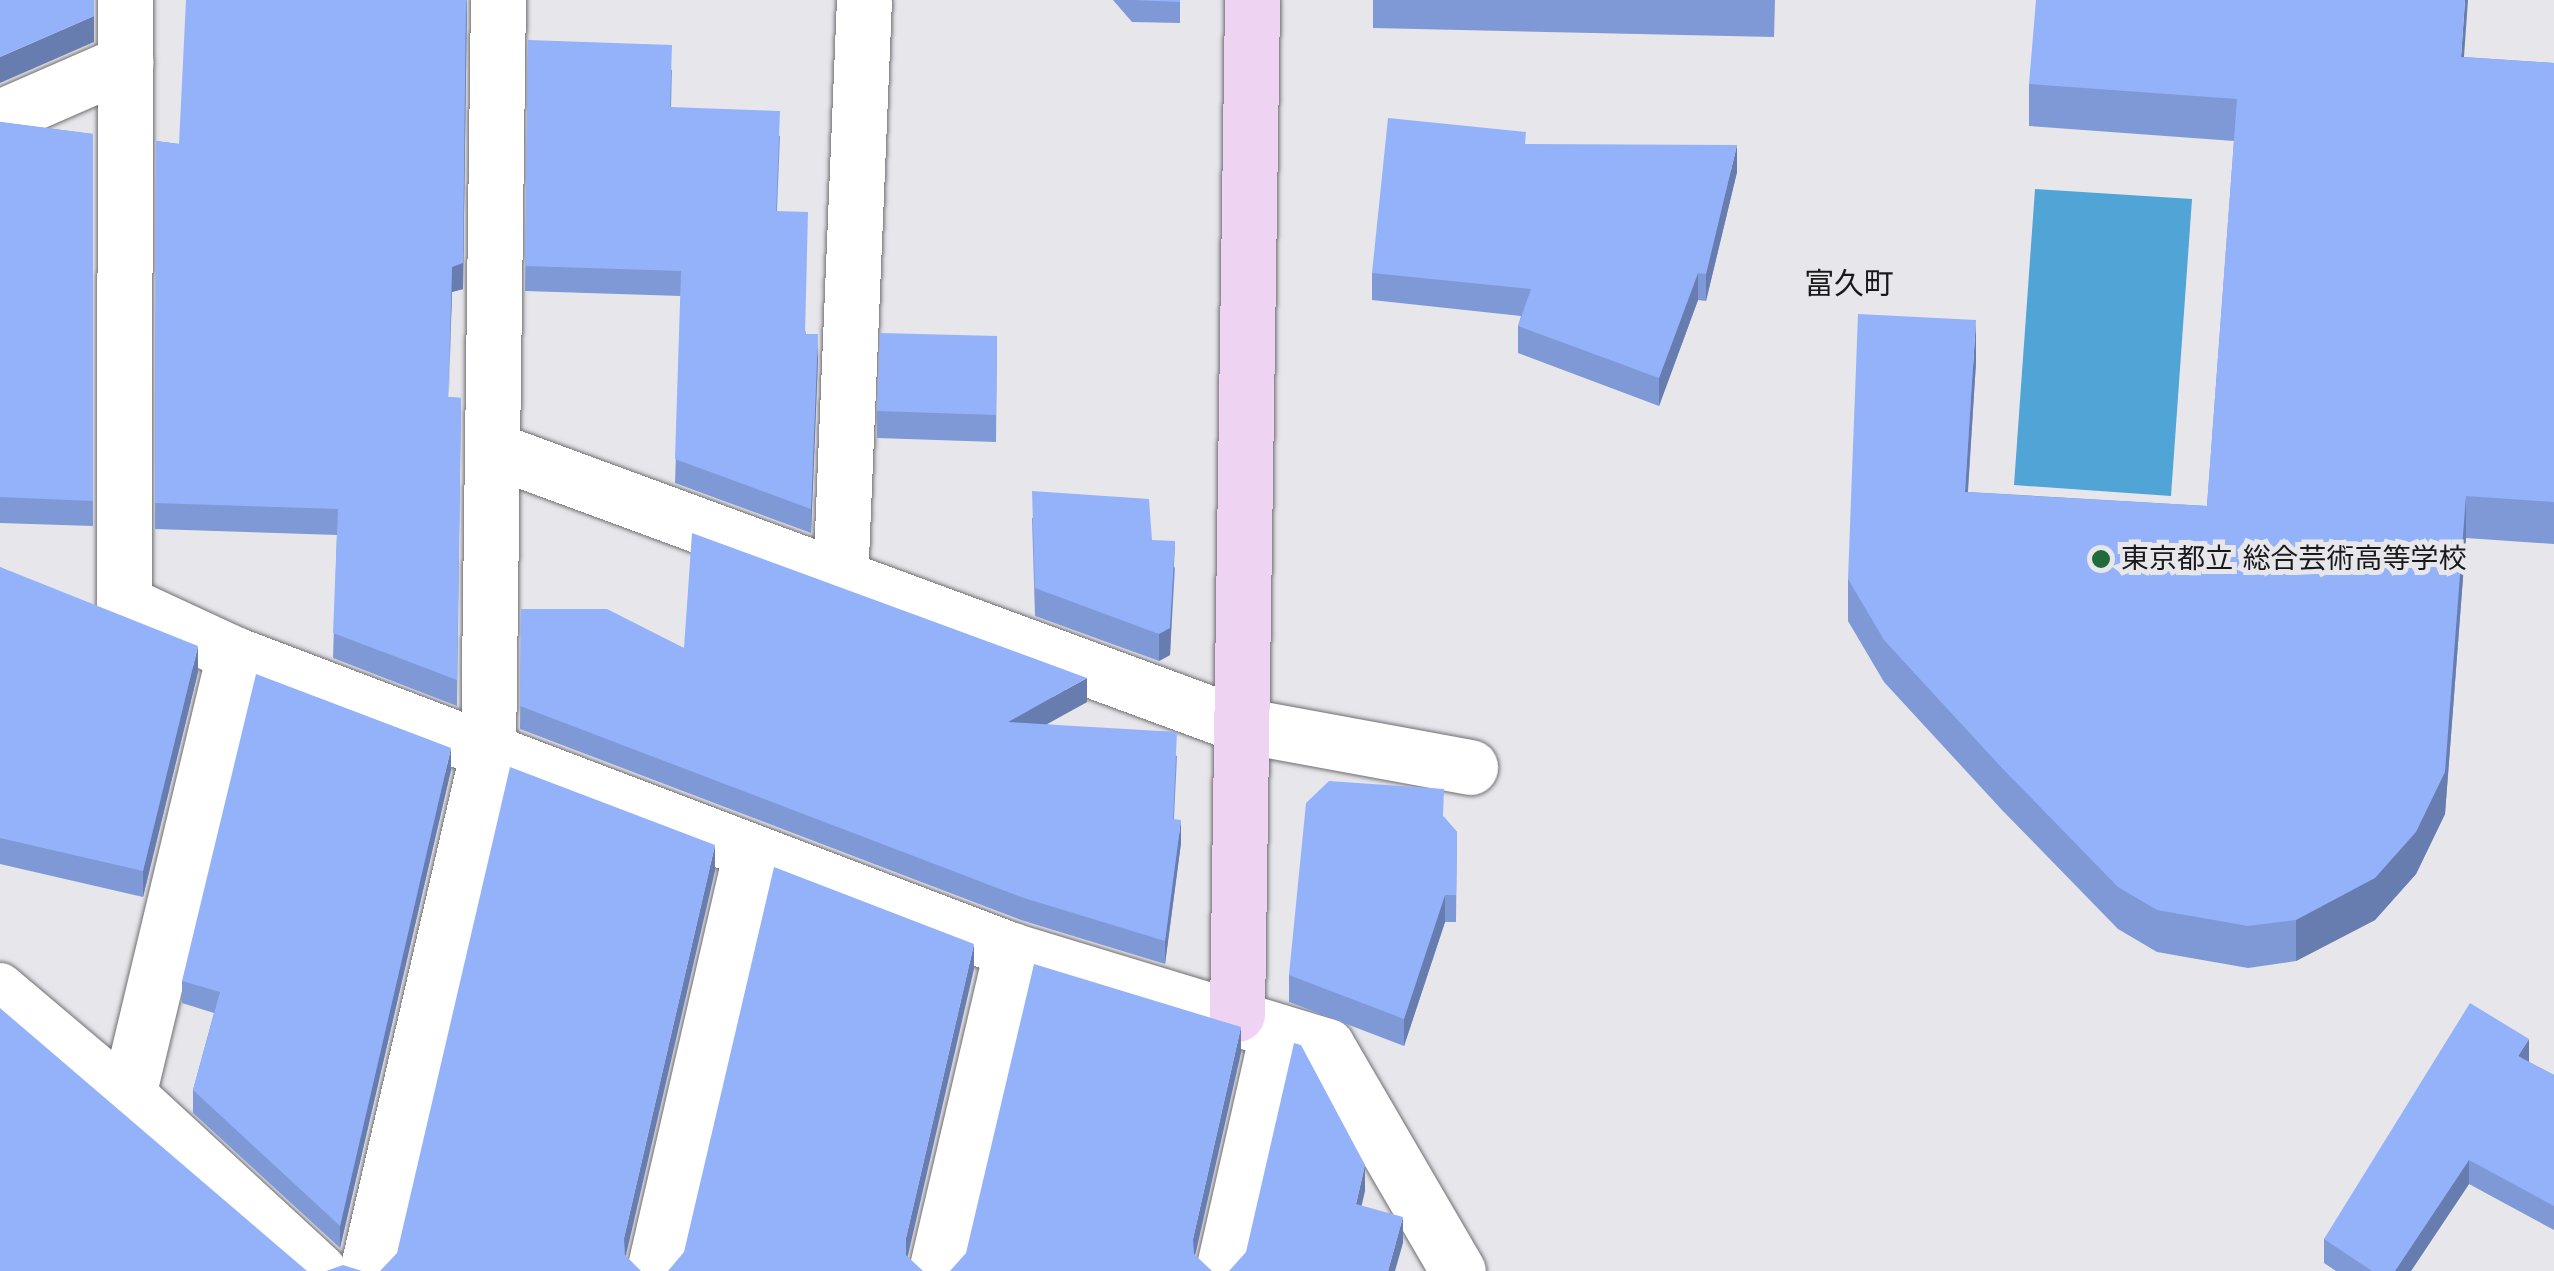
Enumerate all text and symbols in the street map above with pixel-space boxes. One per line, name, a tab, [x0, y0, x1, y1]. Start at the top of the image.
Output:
district label: 富久町	[1804, 266, 1894, 302]
place label: 東京都立 総合芸術高等学校	[2121, 542, 2467, 576]
marker: 東京都立 総合芸術高等学校	[2090, 548, 2112, 570]

